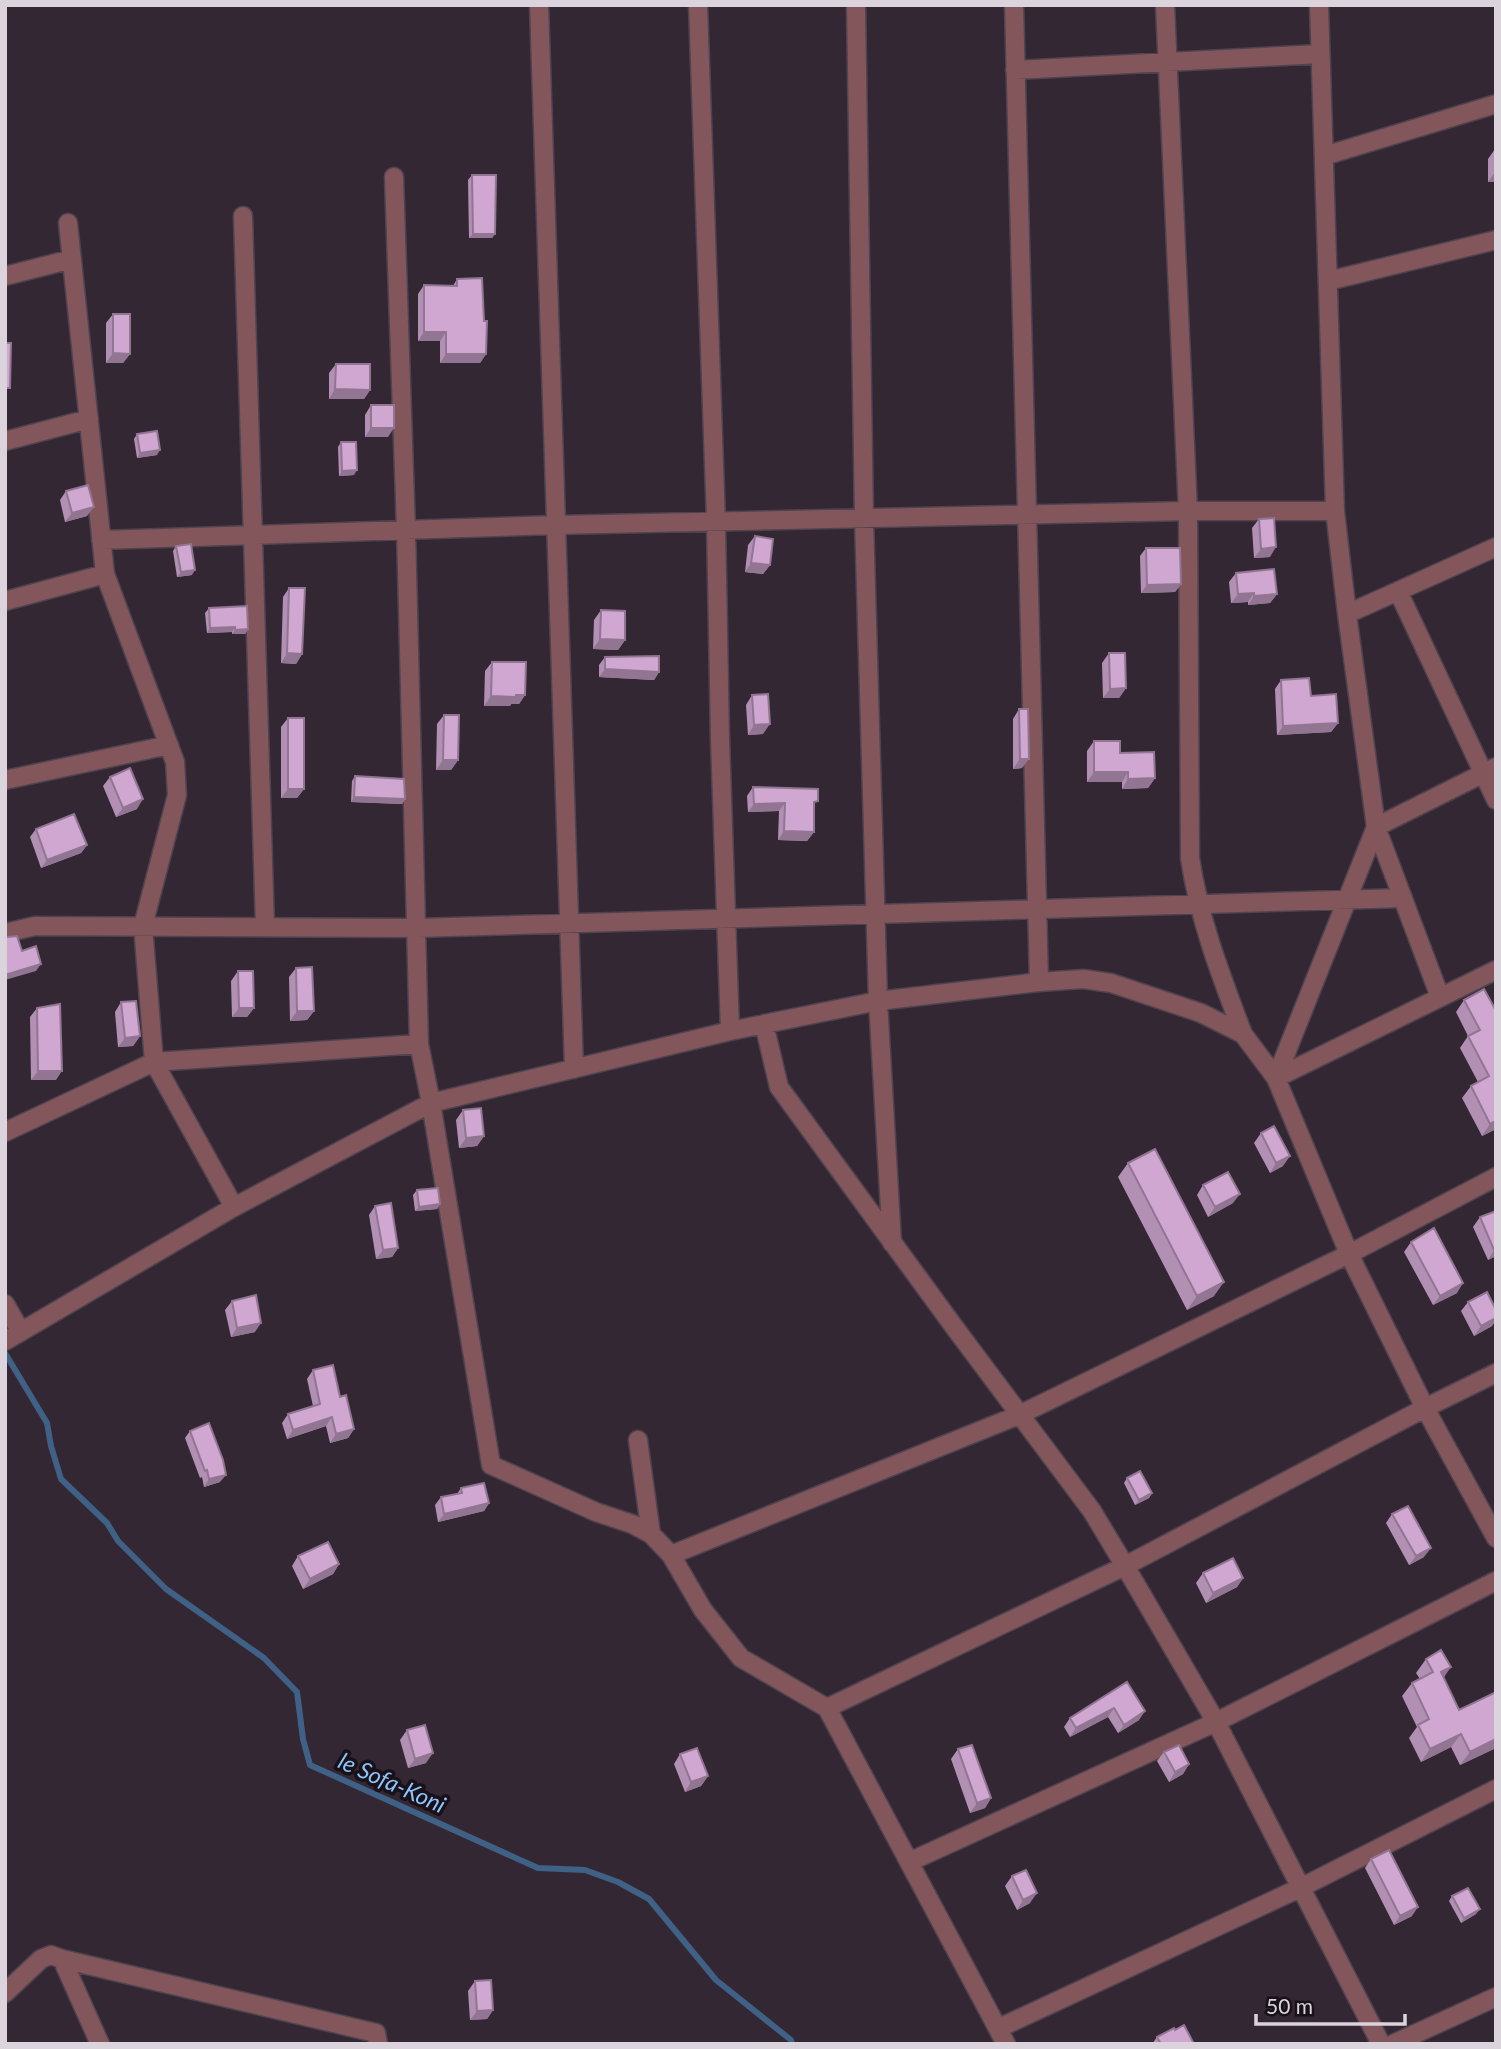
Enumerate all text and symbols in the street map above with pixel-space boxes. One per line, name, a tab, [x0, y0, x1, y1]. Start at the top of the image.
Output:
water label: le Sofa-Koni	[335, 1746, 450, 1818]
scale bar	[1256, 1982, 1405, 2026]
text: 50 m	[1266, 1993, 1313, 2018]

